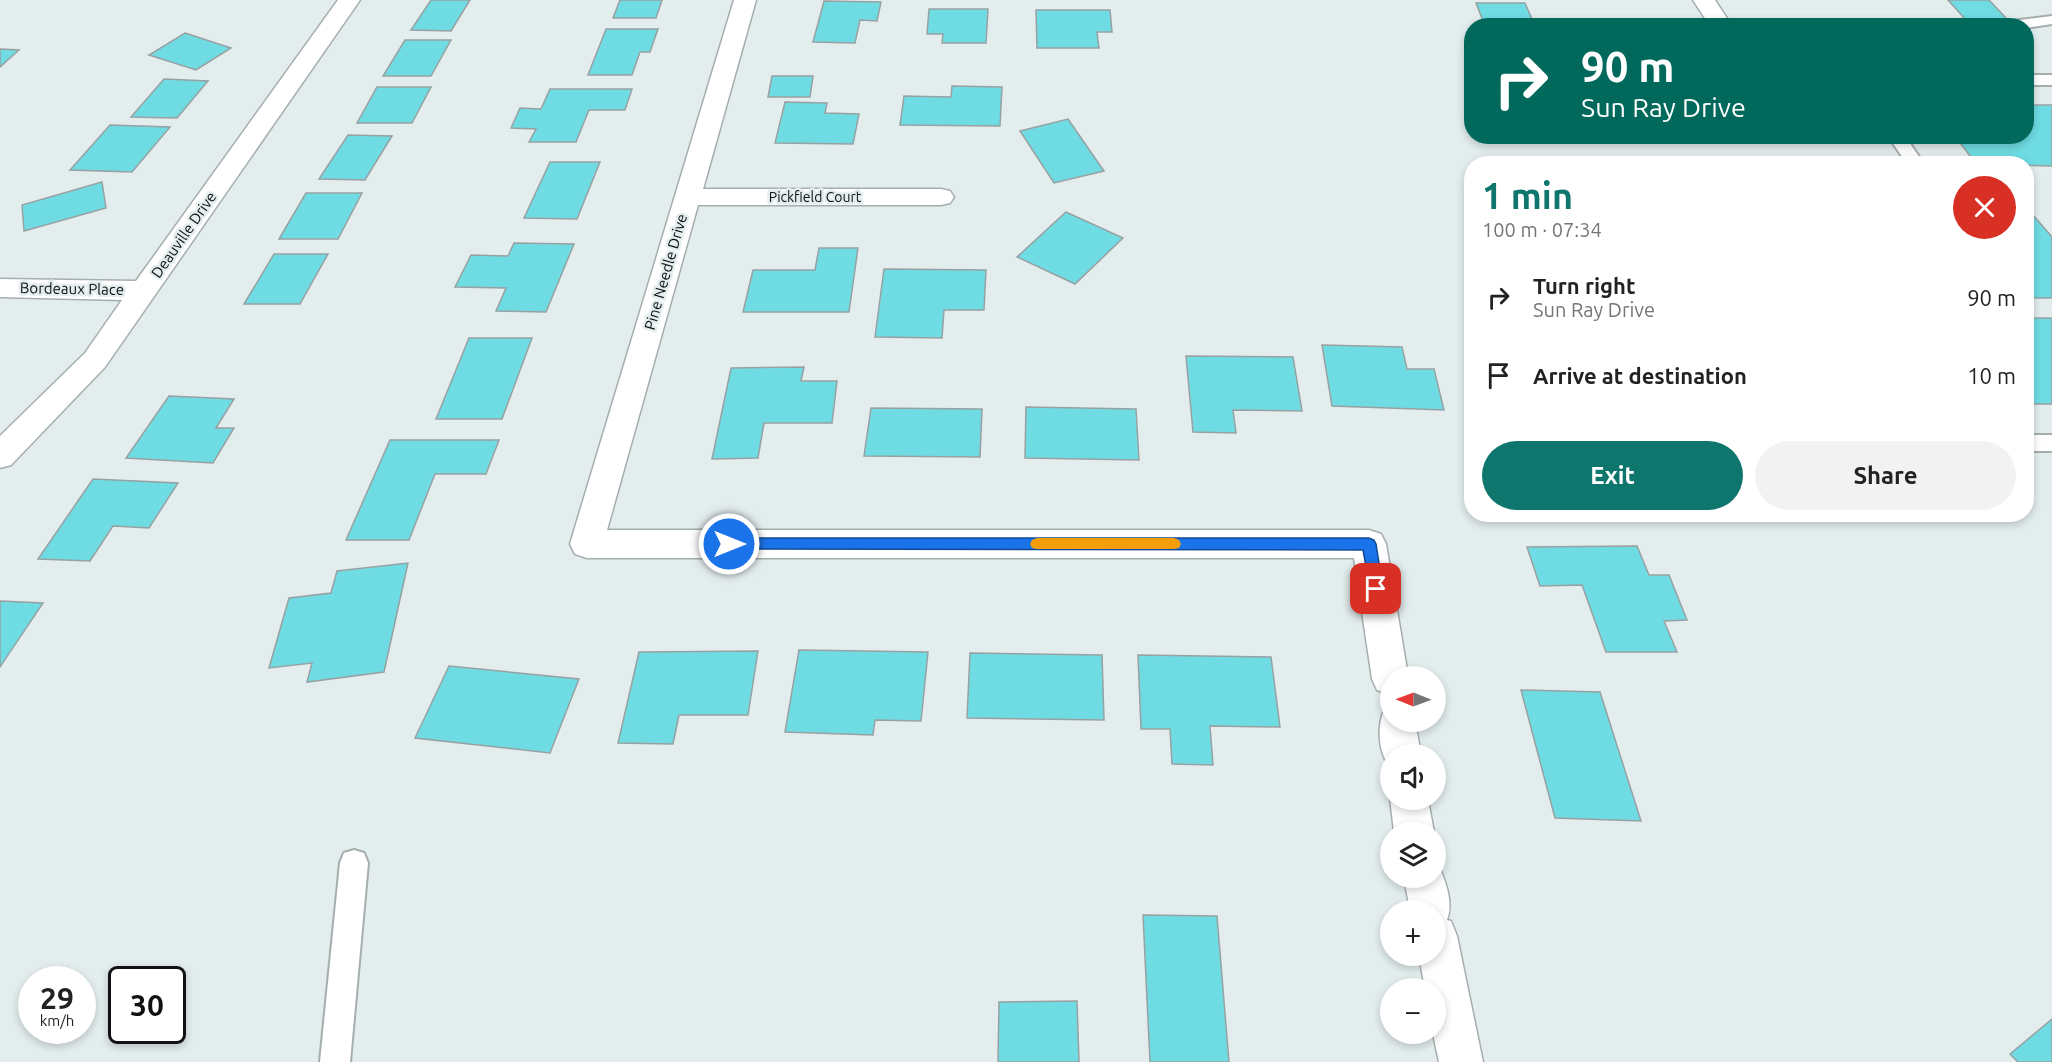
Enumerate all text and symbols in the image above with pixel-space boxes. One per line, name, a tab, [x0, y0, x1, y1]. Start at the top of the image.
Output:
icon: right	[1482, 42, 1560, 120]
text: 90 m	[1581, 43, 1675, 90]
text: Sun Ray Drive	[1581, 92, 1746, 122]
text: 1 min	[1482, 175, 1573, 216]
button: close	[1953, 176, 2016, 239]
street label: Deauville Drive	[148, 188, 220, 281]
street label: Pickfield Court	[769, 189, 862, 205]
street label: Pine Needle Drive	[641, 212, 690, 332]
text: 100 m · 07:34	[1482, 218, 1602, 241]
text: Turn right	[1533, 273, 1635, 298]
street label: Bordeaux Place	[20, 279, 124, 298]
icon: right	[1482, 281, 1515, 314]
text: 90 m	[1967, 285, 2016, 310]
text: Sun Ray Drive	[1533, 298, 1655, 321]
icon: arrive	[1482, 359, 1515, 392]
text: Arrive at destination	[1533, 363, 1747, 388]
text: 10 m	[1967, 363, 2016, 388]
button: Exit	[1482, 441, 1743, 510]
button: Share	[1755, 441, 2016, 510]
position arrow	[697, 512, 761, 576]
pin	[1350, 563, 1401, 614]
icon: arrive	[1359, 572, 1392, 605]
north arrow	[1380, 666, 1446, 732]
map controls	[1380, 666, 1446, 1044]
button: sound	[1380, 744, 1446, 810]
button: layers	[1380, 822, 1446, 888]
button: +	[1380, 900, 1446, 966]
speed limit sign: 30	[108, 966, 186, 1044]
button: −	[1380, 978, 1446, 1044]
text: 29	[40, 981, 74, 1015]
text: km/h	[40, 1012, 74, 1029]

